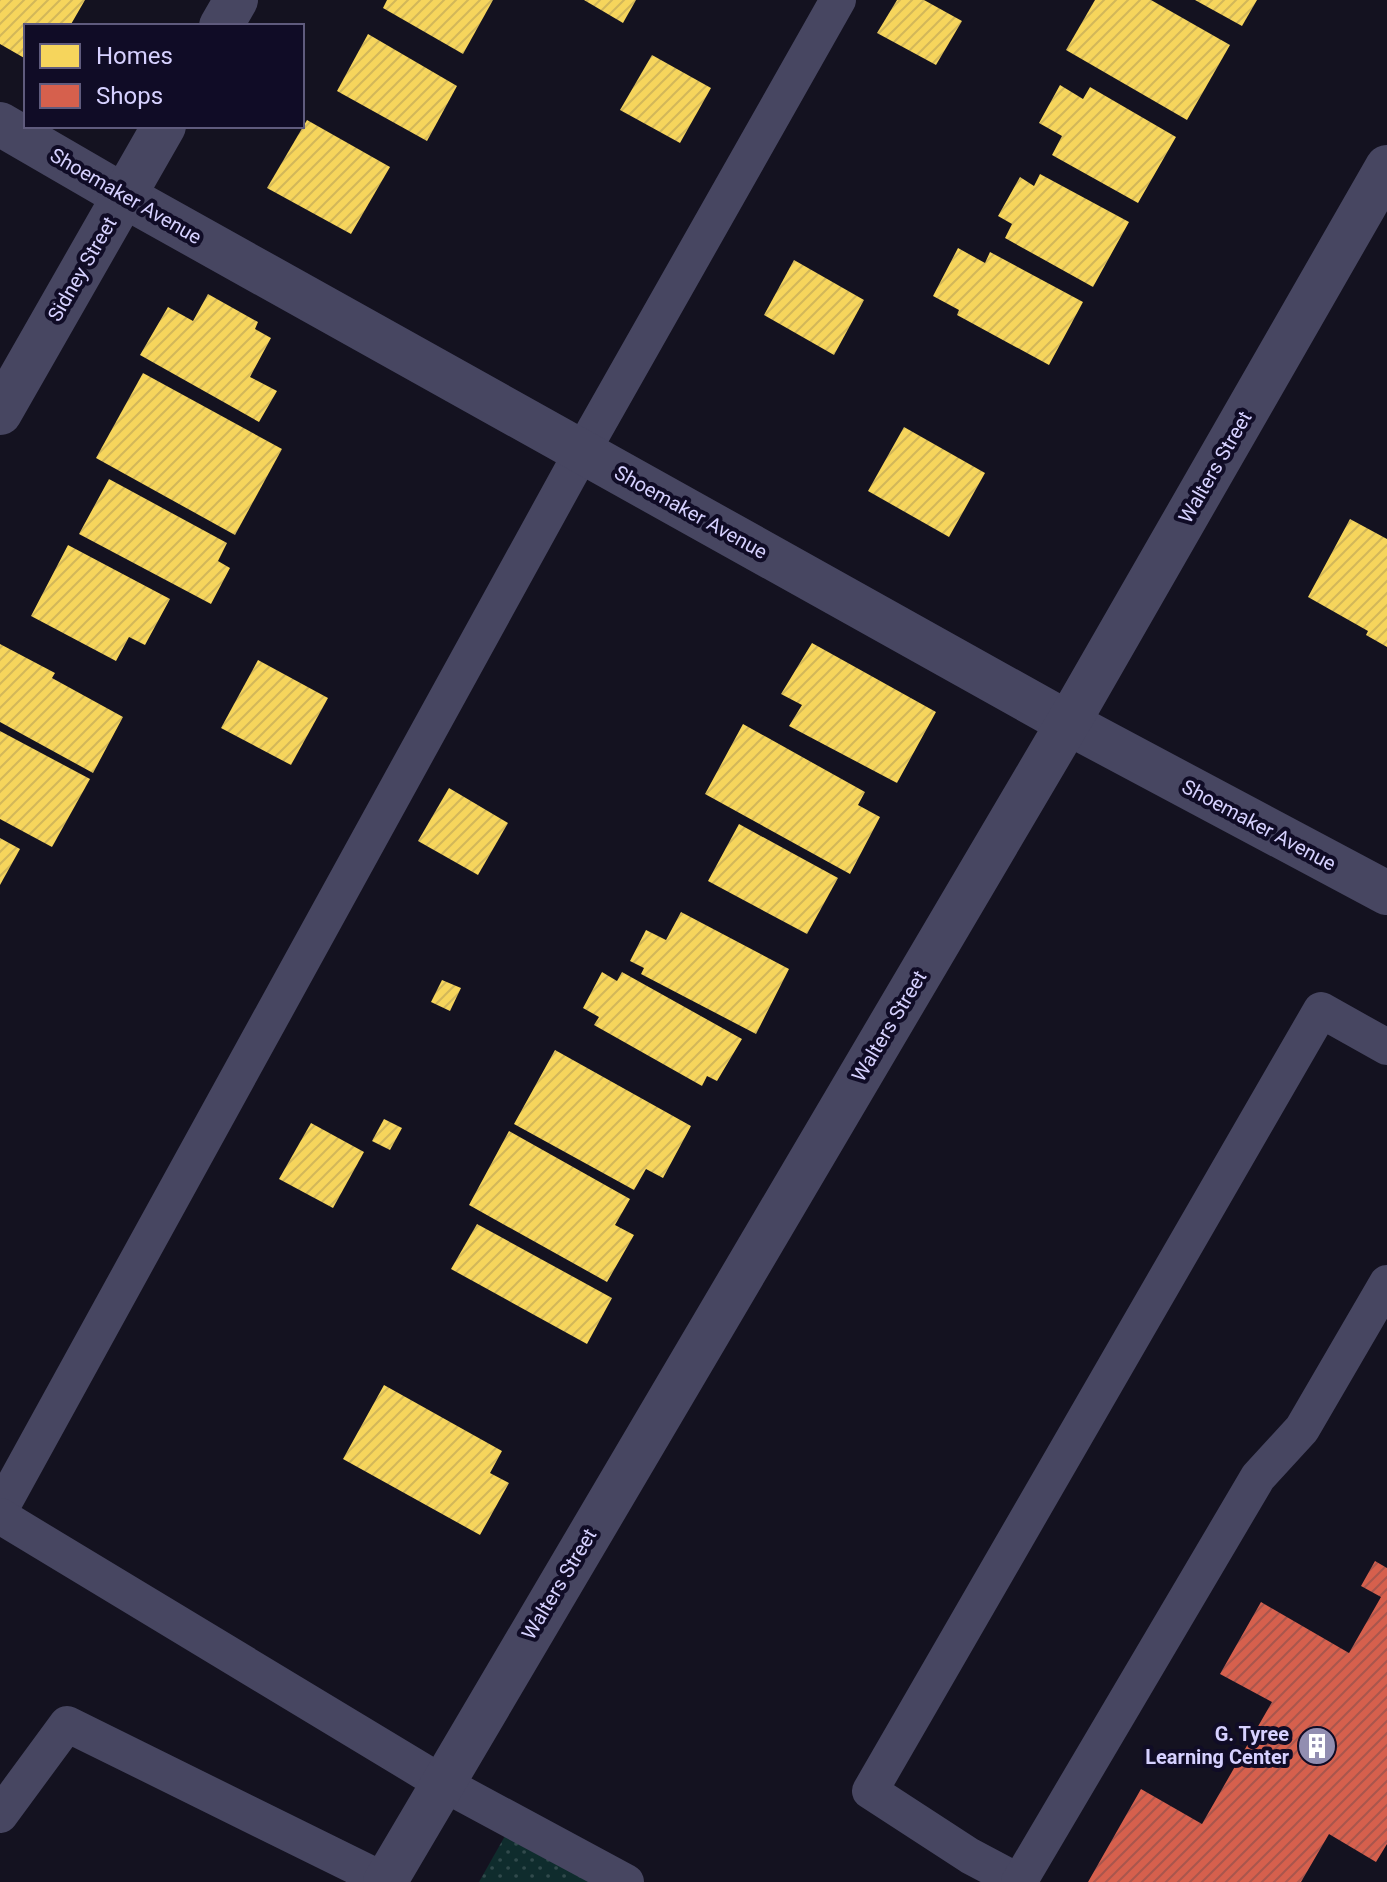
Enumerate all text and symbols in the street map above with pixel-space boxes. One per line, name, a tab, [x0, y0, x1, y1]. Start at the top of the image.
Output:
legend	[24, 24, 304, 128]
text: Homes	[96, 42, 173, 70]
text: Shops	[96, 82, 163, 110]
street label: Shoemaker Avenue	[46, 143, 206, 249]
street label: Sidney Street	[42, 212, 122, 326]
street label: Walters Street	[1173, 407, 1257, 527]
street label: Shoemaker Avenue	[610, 460, 772, 564]
street label: Shoemaker Avenue	[1178, 774, 1340, 876]
street label: Walters Street	[846, 966, 932, 1086]
street label: Walters Street	[516, 1524, 602, 1644]
place label: G. Tyree Learning Center	[1145, 1722, 1290, 1769]
building icon: G. Tyree Learning Center	[1296, 1725, 1338, 1767]

